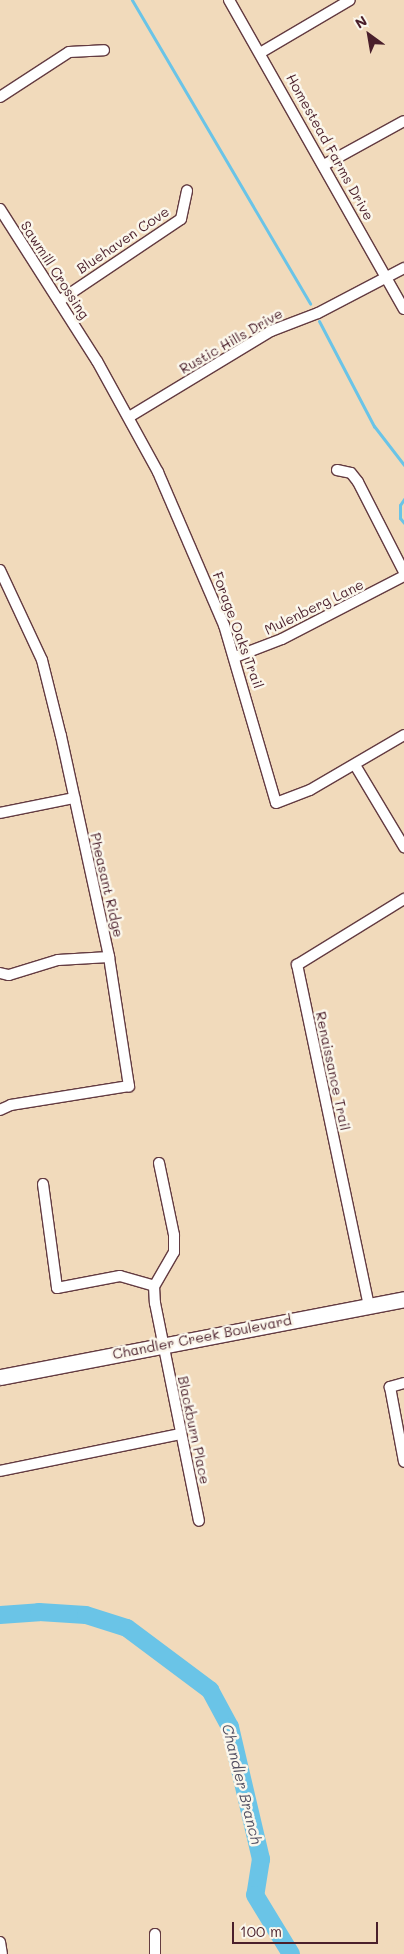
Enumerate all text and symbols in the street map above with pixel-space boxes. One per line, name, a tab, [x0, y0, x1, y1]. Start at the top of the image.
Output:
north arrow	[344, 10, 394, 60]
text: N	[351, 11, 370, 33]
street label: Homestead Farms Drive	[283, 71, 377, 223]
street label: Bluehaven Cove	[74, 203, 172, 277]
street label: Sawmill Crossing	[17, 218, 93, 322]
street label: Rustic Hills Drive	[176, 305, 286, 377]
street label: Forage Oaks Trail	[209, 569, 267, 691]
street label: Mulenberg Lane	[262, 576, 366, 638]
street label: Pheasant Ridge	[87, 831, 127, 939]
street label: Renaissance Trail	[312, 1010, 354, 1132]
street label: Chandler Creek Boulevard	[111, 1311, 293, 1363]
street label: Blackburn Place	[174, 1374, 214, 1486]
water label: Chandler Branch	[218, 1722, 266, 1846]
scale bar	[234, 1912, 380, 1944]
text: 100 m	[240, 1921, 282, 1941]

